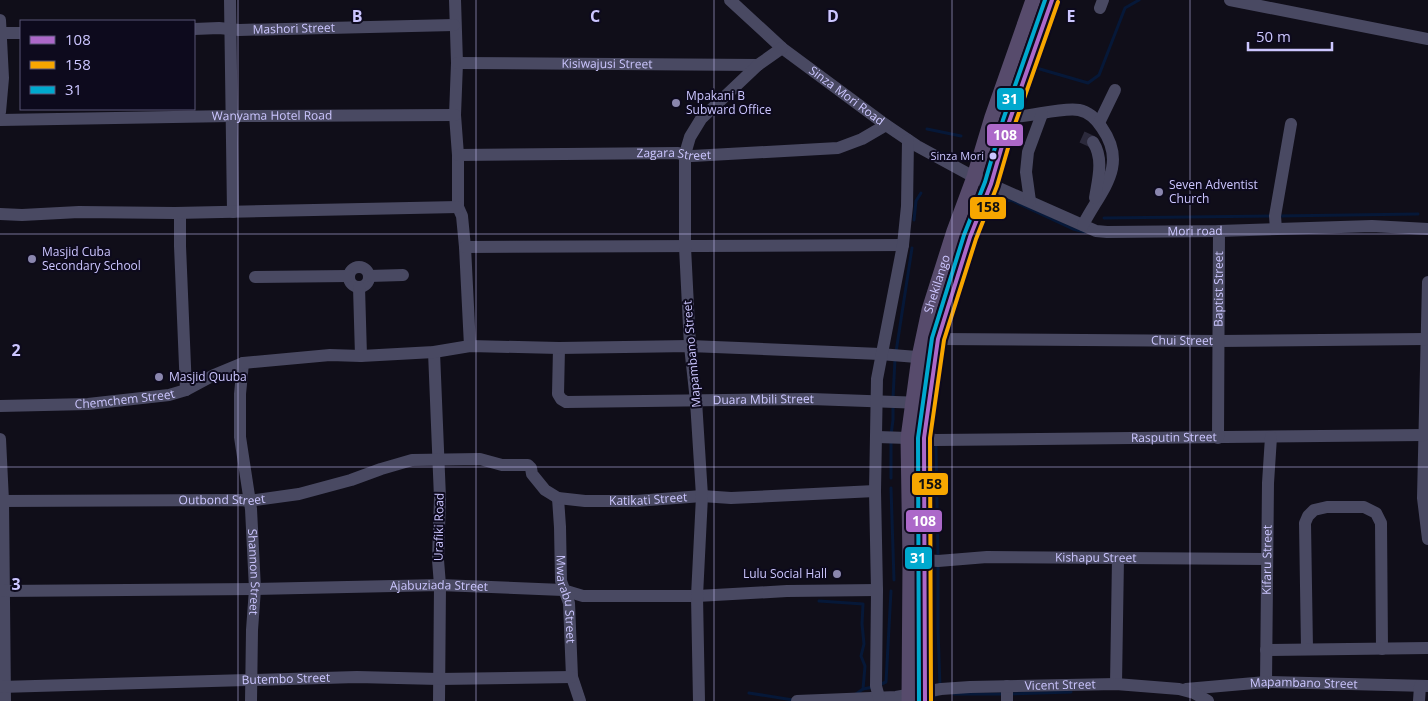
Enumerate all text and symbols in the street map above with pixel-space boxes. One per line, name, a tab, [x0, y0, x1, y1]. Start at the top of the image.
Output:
text: B	[352, 5, 362, 27]
text: C	[590, 5, 600, 27]
text: D	[827, 5, 839, 27]
text: E	[1067, 5, 1076, 27]
street label: Mashori Street	[252, 19, 335, 38]
legend	[20, 20, 195, 110]
scale bar	[1248, 20, 1332, 52]
text: 50 m	[1256, 26, 1291, 46]
text: 108	[65, 29, 91, 49]
text: 158	[65, 54, 91, 74]
street label: Kisiwajusi Street	[561, 55, 653, 72]
street label: Sinza Mori Road	[806, 62, 888, 129]
text: 31	[65, 79, 82, 99]
place label: Mpakani B Subward Office	[686, 87, 772, 118]
line badge: 31	[996, 87, 1025, 111]
text: 31	[1002, 89, 1018, 108]
marker: Mpakani B Subward Office	[670, 97, 682, 109]
street label: Wanyama Hotel Road	[211, 107, 332, 124]
line badge: 108	[986, 123, 1024, 147]
text: 108	[993, 125, 1017, 144]
street label: Zagara Street	[636, 144, 712, 164]
place label: Sinza Mori	[931, 148, 984, 163]
marker: Sinza Mori	[988, 151, 998, 161]
place label: Seven Adventist Church	[1169, 176, 1258, 207]
marker: Seven Adventist Church	[1153, 186, 1165, 198]
line badge: 158	[969, 196, 1007, 220]
text: 158	[976, 197, 1000, 216]
street label: Mori road	[1167, 222, 1223, 239]
place label: Masjid Cuba Secondary School	[42, 243, 141, 274]
street label: Baptist Street	[1210, 251, 1227, 327]
street label: Shekilango	[919, 252, 954, 316]
marker: Masjid Cuba Secondary School	[26, 253, 38, 265]
street label: Mapambano Street	[678, 300, 705, 408]
street label: Chui Street	[1151, 332, 1213, 349]
text: 2	[11, 339, 21, 361]
place label: Masjid Quuba	[169, 368, 247, 385]
marker: Masjid Quuba	[153, 371, 165, 383]
street label: Chemchem Street	[75, 385, 177, 412]
street label: Duara Mbili Street	[713, 390, 814, 408]
street label: Rasputin Street	[1131, 428, 1217, 446]
line badge: 158	[911, 472, 949, 496]
text: 158	[918, 474, 942, 493]
street label: Katikati Street	[609, 488, 688, 509]
street label: Outbond Street	[178, 490, 266, 509]
street label: Urafiki Road	[429, 493, 448, 561]
line badge: 108	[905, 509, 943, 533]
text: 108	[912, 511, 936, 530]
street label: Kifaru Street	[1258, 525, 1276, 595]
street label: Shannon Street	[244, 528, 264, 616]
line badge: 31	[904, 546, 933, 570]
text: 31	[910, 548, 926, 567]
street label: Kishapu Street	[1055, 548, 1137, 566]
street label: Mwarabu Street	[553, 555, 580, 644]
place label: Lulu Social Hall	[743, 565, 827, 582]
marker: Lulu Social Hall	[831, 568, 843, 580]
text: 3	[11, 573, 21, 595]
street label: Ajabuziada Street	[390, 576, 488, 595]
street label: Butembo Street	[241, 669, 330, 688]
street label: Mapambano Street	[1249, 673, 1358, 692]
street label: Vicent Street	[1024, 675, 1096, 694]

